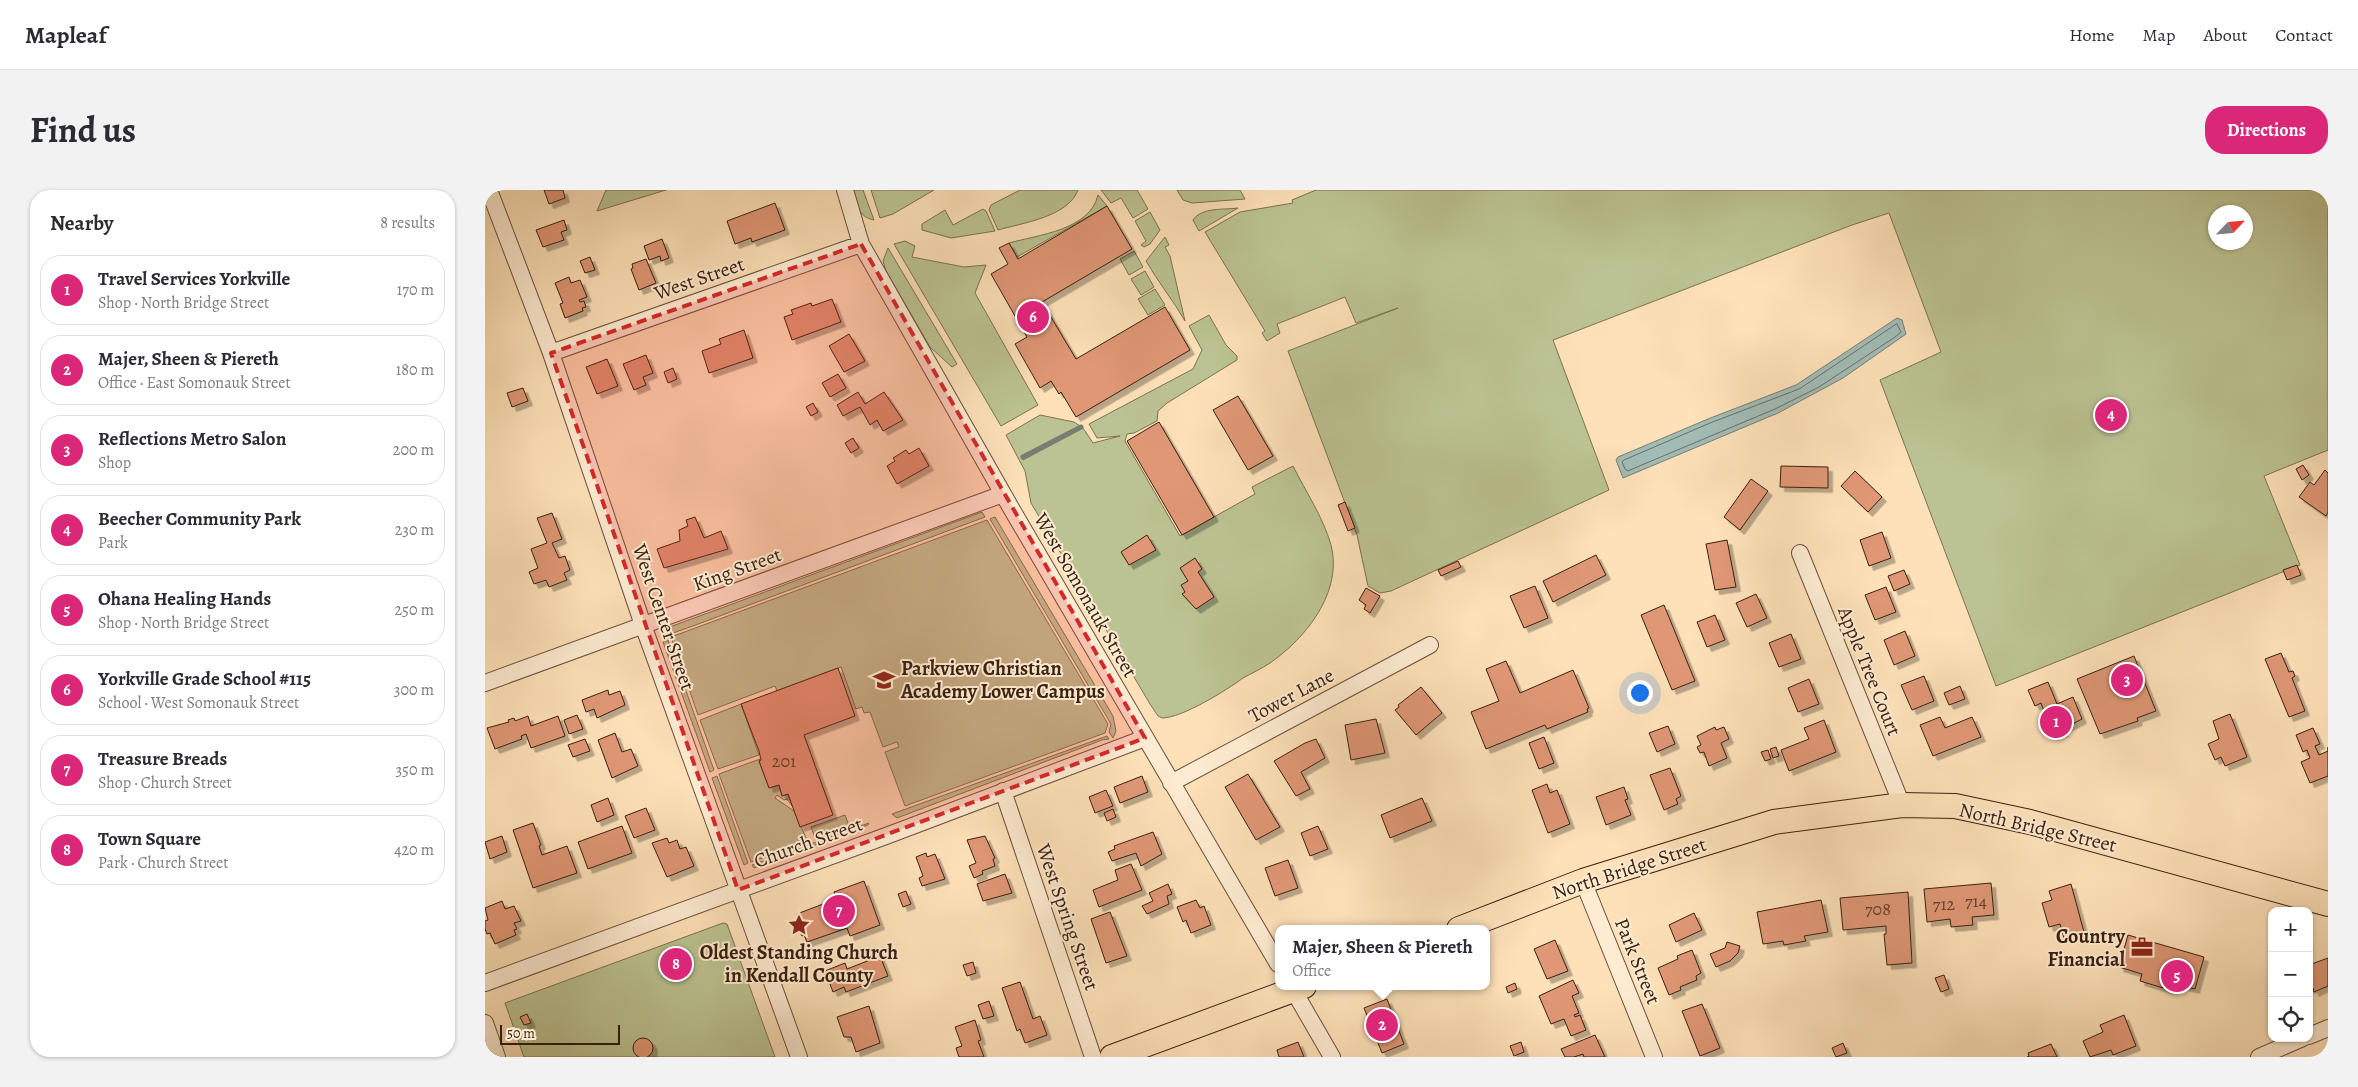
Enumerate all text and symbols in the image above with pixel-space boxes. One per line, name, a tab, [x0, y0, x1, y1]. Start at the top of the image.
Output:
text: Mapleaf	[25, 19, 107, 51]
text: Home	[2069, 23, 2114, 47]
text: Map	[2142, 23, 2175, 47]
text: About	[2203, 23, 2247, 47]
text: Contact	[2275, 23, 2333, 47]
text: Find us	[30, 106, 136, 154]
button: Directions	[2205, 106, 2328, 154]
north arrow	[2208, 205, 2253, 250]
text: Nearby	[50, 209, 113, 237]
text: 8 results	[380, 212, 435, 234]
street label: West Street	[649, 250, 748, 307]
text: Travel Services Yorkville	[98, 266, 290, 292]
text: 1	[64, 279, 70, 301]
text: 170 m	[397, 279, 434, 301]
text: Shop · North Bridge Street	[98, 292, 269, 314]
pin: 6	[1017, 298, 1049, 336]
text: Majer, Sheen & Piereth	[98, 346, 279, 372]
text: 2	[63, 359, 71, 381]
text: 180 m	[396, 359, 434, 381]
text: Office · East Somonauk Street	[98, 372, 291, 394]
pin: 4	[2095, 396, 2127, 434]
text: Reflections Metro Salon	[98, 426, 286, 452]
text: 3	[64, 439, 70, 461]
text: 200 m	[393, 439, 434, 461]
text: Shop	[98, 452, 131, 474]
text: Beecher Community Park	[98, 506, 301, 532]
street label: West Somonauk Street	[1027, 507, 1144, 683]
text: 4	[63, 519, 71, 541]
text: 230 m	[395, 519, 434, 541]
text: Park	[98, 532, 128, 554]
street label: West Center Street	[626, 539, 701, 694]
street label: King Street	[689, 541, 786, 598]
text: Ohana Healing Hands	[98, 586, 271, 612]
text: 5	[64, 599, 70, 621]
text: 250 m	[395, 599, 434, 621]
street label: Apple Tree Court	[1831, 602, 1908, 740]
text: Shop · North Bridge Street	[98, 612, 269, 634]
place label: Parkview Christian Academy Lower Campus	[900, 655, 1105, 705]
pin: 3	[2111, 661, 2143, 699]
street label: Tower Lane	[1244, 662, 1339, 729]
text: Yorkville Grade School #115	[98, 666, 311, 692]
school or university icon: Parkview Christian Academy Lower Campus	[871, 667, 897, 693]
text: 6	[63, 679, 71, 701]
text: 300 m	[394, 679, 434, 701]
your location	[1627, 680, 1653, 706]
text: School · West Somonauk Street	[98, 692, 299, 714]
pin: 1	[2040, 703, 2072, 741]
text: Treasure Breads	[98, 746, 227, 772]
house number: 201	[772, 749, 796, 773]
text: 7	[64, 759, 70, 781]
text: 350 m	[395, 759, 434, 781]
text: Shop · Church Street	[98, 772, 232, 794]
street label: North Bridge Street	[1957, 796, 2120, 859]
street label: Church Street	[750, 810, 867, 875]
text: Town Square	[98, 826, 201, 852]
street label: North Bridge Street	[1549, 831, 1710, 906]
text: 8	[63, 839, 71, 861]
text: 420 m	[394, 839, 434, 861]
street label: West Spring Street	[1029, 839, 1105, 994]
text: Park · Church Street	[98, 852, 229, 874]
house number: 714	[1965, 889, 1987, 913]
pin: 7	[823, 892, 855, 930]
house number: 712	[1933, 892, 1956, 916]
house number: 708	[1865, 897, 1891, 921]
map controls	[2268, 907, 2313, 1042]
button: +	[2268, 907, 2313, 952]
place icon: Oldest Standing Church in Kendall County	[786, 912, 812, 938]
street label: Park Street	[1608, 914, 1667, 1009]
place label: Country Financial	[2047, 923, 2126, 973]
popup	[1275, 925, 1490, 990]
text: Majer, Sheen & Piereth	[1292, 934, 1473, 960]
office icon: Country Financial	[2129, 934, 2155, 960]
place label: Oldest Standing Church in Kendall County	[700, 939, 898, 989]
pin: 8	[660, 945, 692, 983]
button: −	[2268, 952, 2313, 997]
pin: 5	[2161, 957, 2193, 995]
text: Office	[1292, 960, 1331, 982]
button: locate	[2268, 997, 2313, 1042]
pin: 2	[1366, 1006, 1398, 1044]
scale bar	[500, 1022, 620, 1045]
text: 50 m	[507, 1024, 535, 1043]

